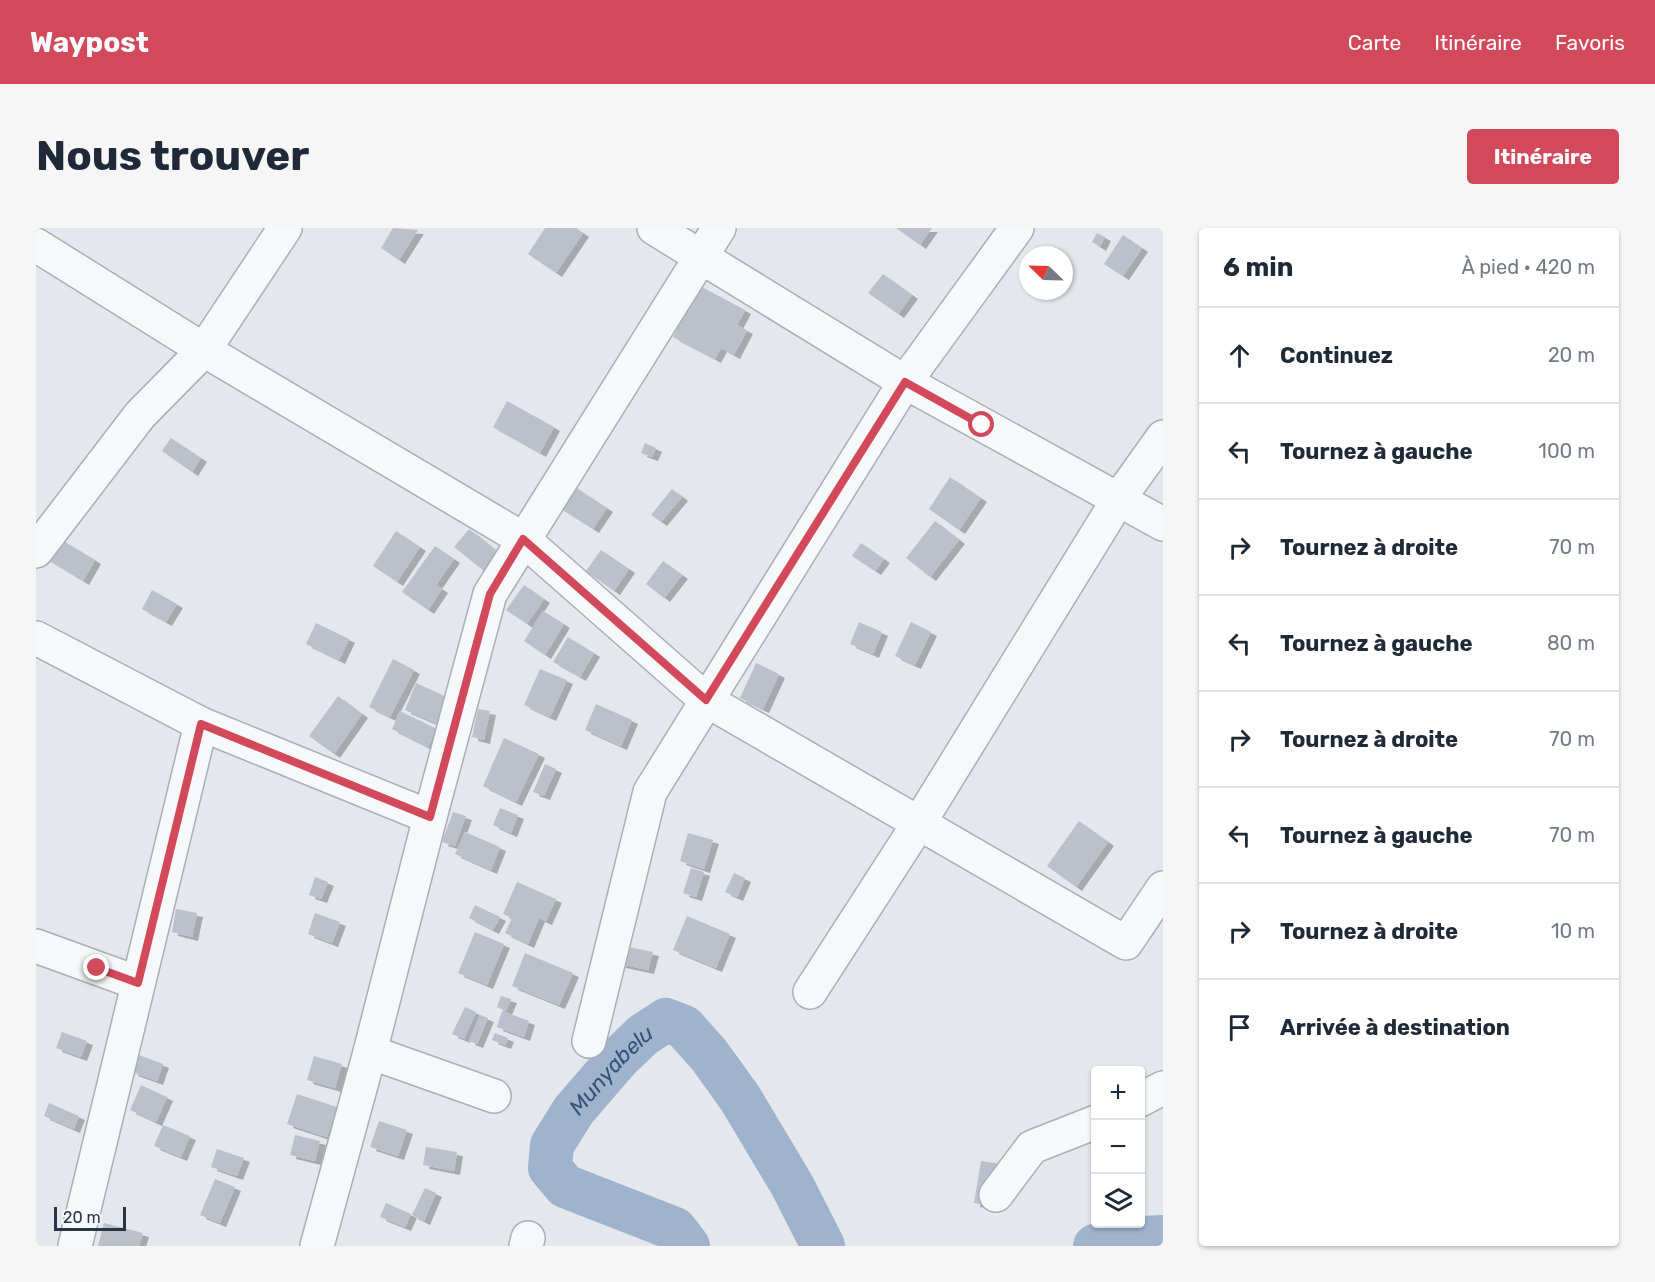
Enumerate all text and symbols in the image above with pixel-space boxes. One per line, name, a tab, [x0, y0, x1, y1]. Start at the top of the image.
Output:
text: Waypost	[30, 26, 149, 59]
text: Carte	[1348, 30, 1401, 55]
text: Itinéraire	[1434, 30, 1522, 55]
text: Favoris	[1555, 30, 1625, 55]
button: Itinéraire	[1467, 129, 1619, 184]
text: Nous trouver	[36, 131, 309, 181]
north arrow	[1019, 246, 1073, 300]
text: 6 min	[1223, 252, 1293, 283]
text: À pied · 420 m	[1461, 255, 1595, 279]
icon: ahead	[1223, 339, 1256, 372]
text: Continuez	[1280, 342, 1393, 369]
text: 20 m	[1548, 343, 1595, 367]
route start	[968, 411, 994, 437]
icon: left	[1223, 435, 1256, 468]
text: Tournez à gauche	[1280, 438, 1473, 465]
text: 100 m	[1538, 439, 1595, 463]
icon: right	[1223, 531, 1256, 564]
text: Tournez à droite	[1280, 534, 1458, 561]
text: 70 m	[1549, 535, 1595, 559]
icon: left	[1223, 627, 1256, 660]
text: Tournez à gauche	[1280, 630, 1473, 657]
text: 80 m	[1547, 631, 1595, 655]
icon: right	[1223, 723, 1256, 756]
text: Tournez à droite	[1280, 726, 1458, 753]
text: 70 m	[1549, 727, 1595, 751]
icon: left	[1223, 819, 1256, 852]
text: Tournez à gauche	[1280, 822, 1473, 849]
text: 70 m	[1549, 823, 1595, 847]
icon: right	[1223, 915, 1256, 948]
text: Tournez à droite	[1280, 918, 1458, 945]
text: 10 m	[1551, 919, 1595, 943]
route end	[83, 954, 109, 980]
icon: arrive	[1223, 1011, 1256, 1044]
text: Arrivée à destination	[1280, 1014, 1510, 1041]
water label: Munyabelu	[563, 1019, 658, 1120]
map controls	[1091, 1066, 1145, 1228]
button: +	[1091, 1066, 1145, 1120]
button: −	[1091, 1120, 1145, 1174]
button: layers	[1091, 1174, 1145, 1228]
scale bar	[54, 1204, 126, 1232]
text: 20 m	[63, 1208, 101, 1227]

